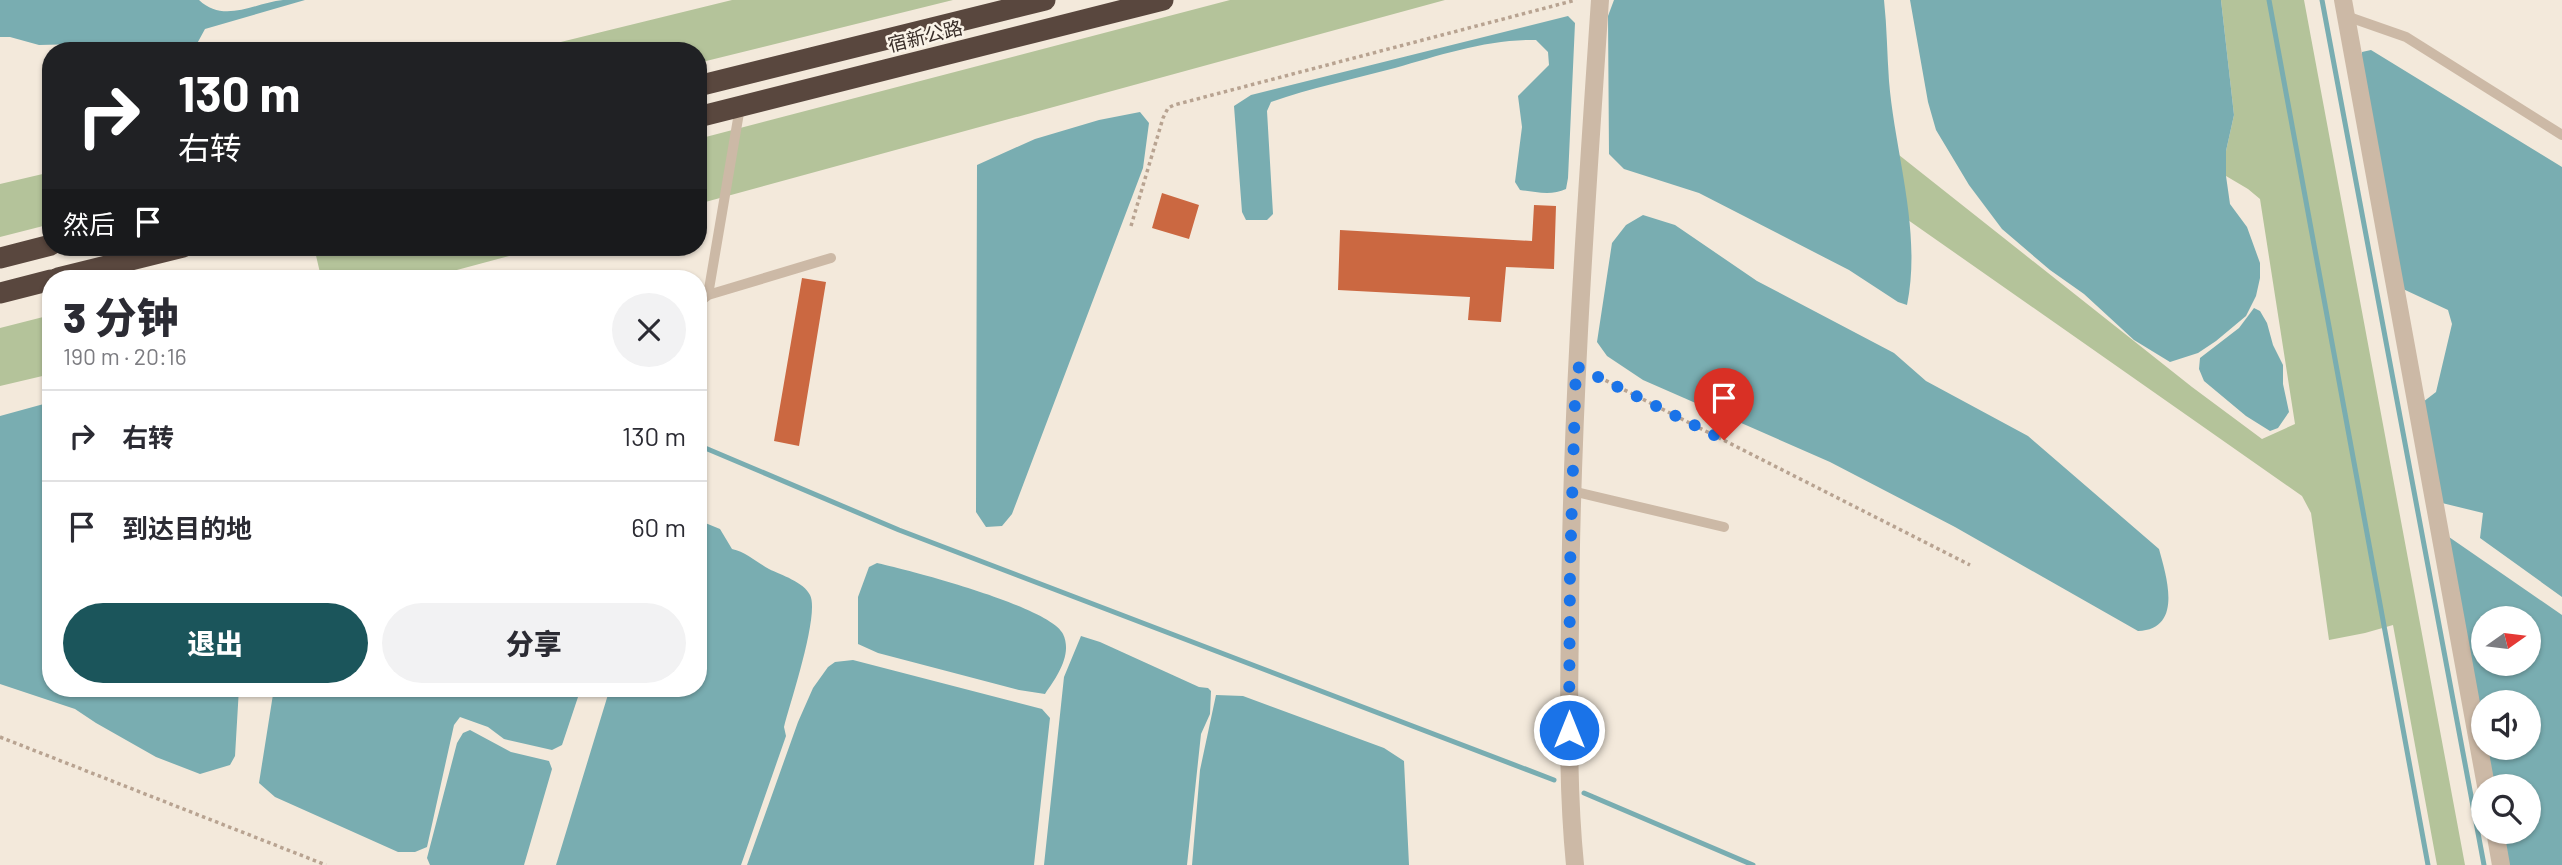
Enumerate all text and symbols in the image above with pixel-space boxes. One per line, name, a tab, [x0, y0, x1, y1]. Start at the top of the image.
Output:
street label: 宿新公路	[885, 15, 965, 56]
text: 130 m	[178, 63, 300, 122]
icon: right	[63, 70, 154, 161]
text: 右转	[178, 128, 242, 166]
icon: arrive	[129, 203, 167, 241]
text: 然后	[63, 208, 115, 239]
text: 3 分钟	[63, 291, 178, 341]
button: close	[612, 293, 686, 367]
text: 190 m · 20:16	[63, 342, 187, 370]
pin	[1694, 368, 1754, 440]
icon: arrive	[1705, 379, 1743, 417]
icon: right	[63, 417, 101, 455]
text: 130 m	[622, 420, 686, 451]
text: 右转	[122, 421, 174, 452]
icon: arrive	[63, 508, 101, 546]
text: 60 m	[631, 511, 686, 542]
text: 到达目的地	[122, 512, 252, 543]
button: 退出	[63, 603, 368, 683]
button: 分享	[382, 603, 686, 683]
north arrow	[2471, 606, 2541, 676]
map controls	[2471, 606, 2541, 844]
button: sound	[2471, 690, 2541, 760]
position arrow	[1532, 693, 1606, 767]
button: search	[2471, 774, 2541, 844]

